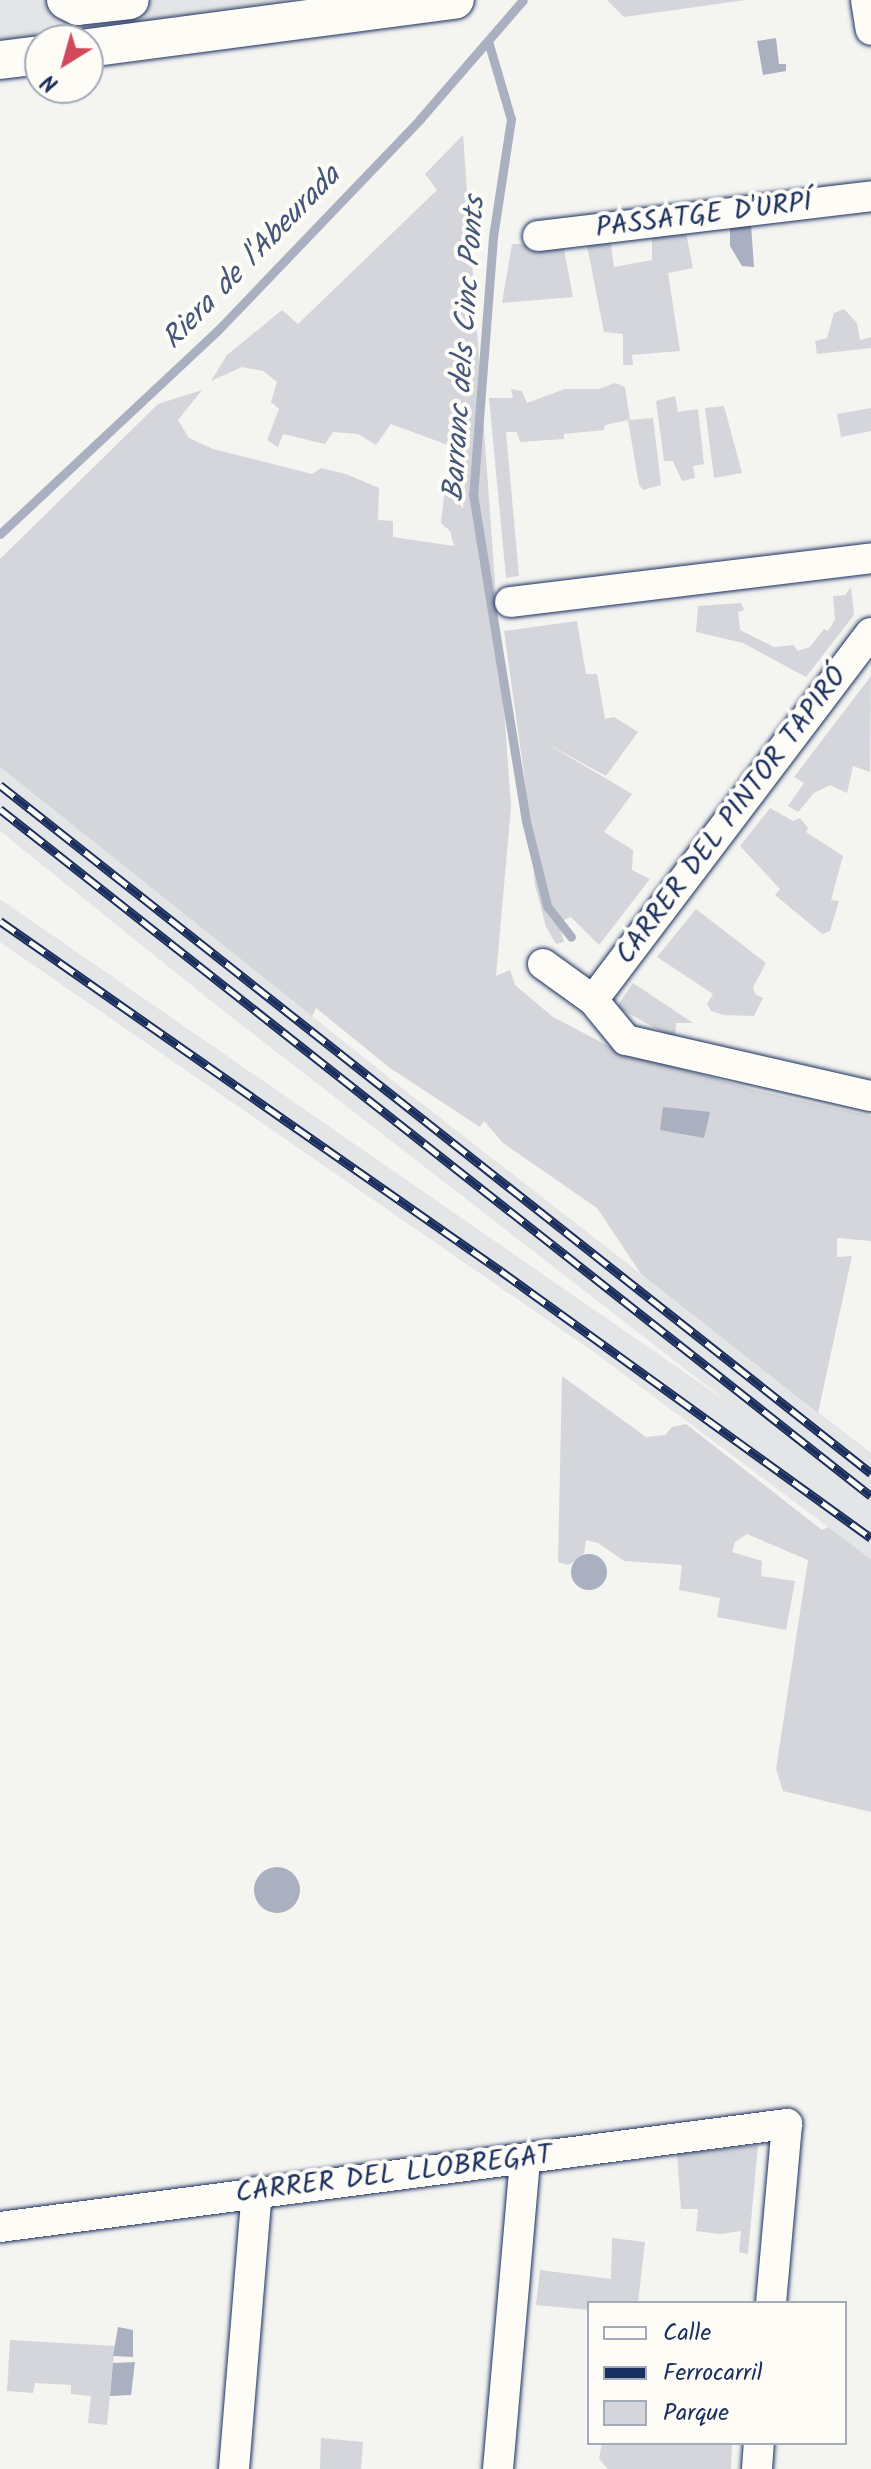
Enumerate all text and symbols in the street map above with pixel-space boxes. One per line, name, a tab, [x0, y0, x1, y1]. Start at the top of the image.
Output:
north arrow	[24, 24, 104, 104]
text: N	[34, 64, 67, 100]
water label: Riera de l'Abeurada	[155, 159, 349, 357]
street label: PASSATGE D'URPÍ	[594, 186, 814, 246]
water label: Barranc dels Cinc Ponts	[436, 195, 494, 503]
street label: CARRER DEL PINTOR TAPIRÓ	[609, 661, 855, 971]
street label: CARRER DEL LLOBREGAT	[234, 2139, 554, 2211]
legend	[587, 2301, 847, 2445]
text: Calle	[663, 2314, 711, 2353]
text: Ferrocarril	[663, 2354, 763, 2393]
text: Parque	[663, 2394, 729, 2433]

